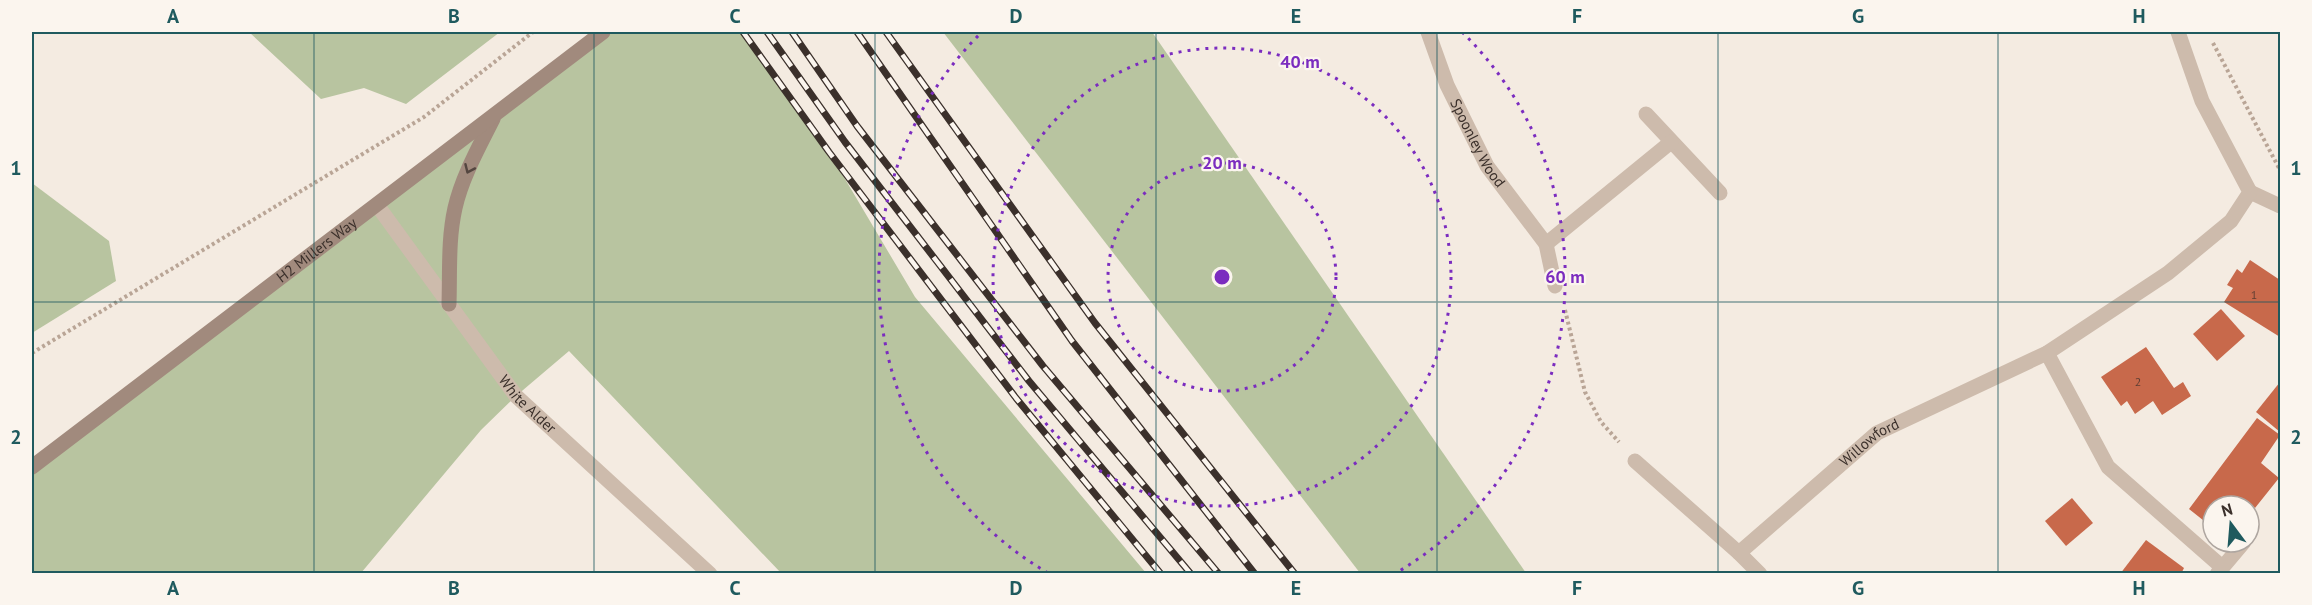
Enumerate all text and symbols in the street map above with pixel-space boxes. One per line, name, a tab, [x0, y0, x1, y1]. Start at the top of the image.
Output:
text: A	[167, 3, 180, 29]
text: B	[448, 3, 460, 29]
text: C	[729, 3, 741, 29]
text: D	[1010, 3, 1023, 29]
text: E	[1291, 3, 1301, 29]
text: F	[1572, 3, 1582, 29]
text: G	[1852, 3, 1864, 29]
text: H	[2132, 3, 2146, 29]
text: 40 m	[1280, 50, 1320, 73]
street label: Spoonley Wood	[1446, 95, 1510, 191]
text: 20 m	[1202, 151, 1242, 174]
text: 1	[10, 155, 22, 181]
text: 1	[2290, 155, 2302, 181]
one-way arrow	[465, 162, 477, 173]
street label: H2 Millers Way	[273, 213, 360, 286]
text: 60 m	[1545, 265, 1585, 288]
centre of rings	[1212, 267, 1232, 287]
house number: 1	[2251, 287, 2257, 302]
street label: White Alder	[495, 371, 560, 437]
house number: 2	[2135, 374, 2141, 389]
street label: Willowford	[1835, 414, 1902, 470]
text: 2	[10, 424, 22, 450]
text: 2	[2290, 424, 2302, 450]
north arrow	[2201, 494, 2261, 554]
text: N	[2219, 499, 2235, 521]
text: A	[167, 575, 180, 601]
text: B	[448, 575, 460, 601]
text: C	[729, 575, 741, 601]
text: D	[1010, 575, 1023, 601]
text: E	[1291, 575, 1301, 601]
text: F	[1572, 575, 1582, 601]
text: G	[1852, 575, 1864, 601]
text: H	[2132, 575, 2146, 601]

